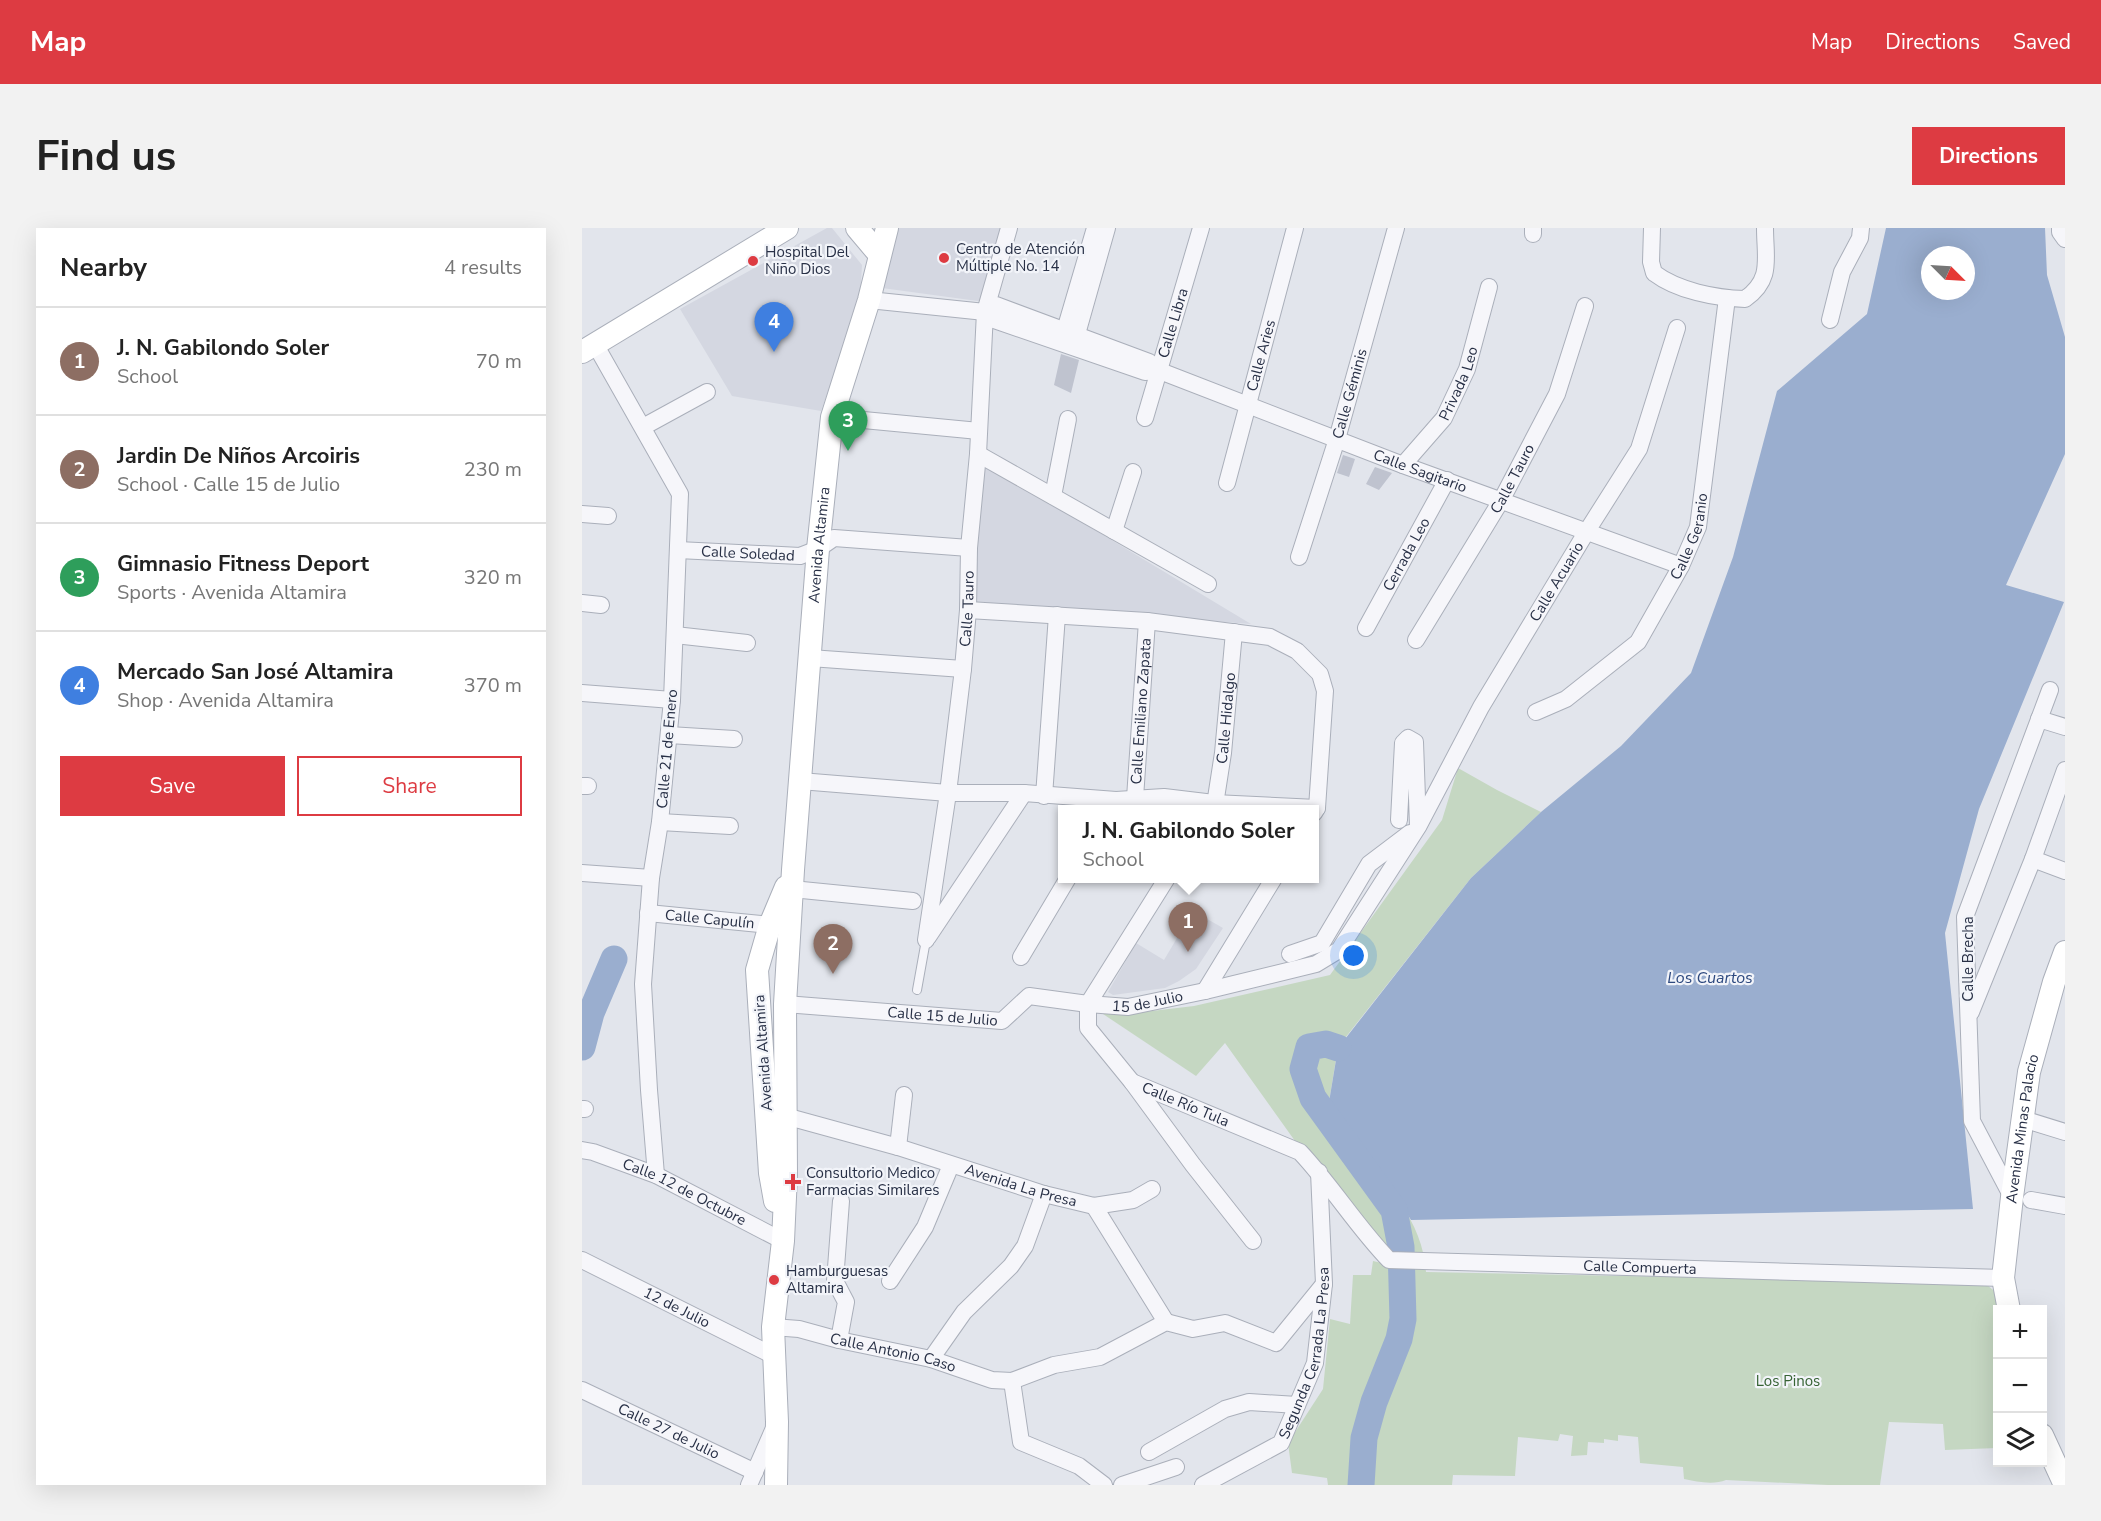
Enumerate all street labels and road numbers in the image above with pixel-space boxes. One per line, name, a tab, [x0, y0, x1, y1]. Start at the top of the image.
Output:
street label: Calle Libra	[1153, 286, 1193, 360]
street label: Calle Aries	[1242, 317, 1280, 394]
street label: Privada Leo	[1434, 344, 1483, 424]
street label: Calle Géminis	[1328, 346, 1372, 441]
street label: Calle Tauro	[1485, 440, 1539, 517]
street label: Calle Sagitario	[1370, 444, 1470, 497]
street label: Avenida Altamira	[804, 486, 835, 604]
street label: Calle Geranio	[1665, 492, 1712, 583]
street label: Cerrada Leo	[1378, 514, 1435, 595]
street label: Calle Acuario	[1525, 538, 1588, 625]
street label: Calle Soledad	[701, 541, 795, 566]
street label: Calle Tauro	[955, 570, 979, 648]
street label: Calle Emiliano Zapata	[1126, 637, 1156, 785]
street label: Calle Hidalgo	[1211, 672, 1240, 765]
street label: Calle 21 de Enero	[652, 688, 682, 810]
street label: Calle Capulín	[664, 905, 755, 933]
street label: Calle Brecha	[1958, 916, 1978, 1002]
street label: 15 de Julio	[1111, 986, 1185, 1017]
street label: Avenida Altamira	[749, 994, 777, 1112]
street label: Calle 15 de Julio	[887, 1002, 998, 1031]
street label: Avenida Minas Palacio	[2001, 1052, 2044, 1205]
street label: Calle Río Tula	[1139, 1077, 1232, 1131]
street label: Calle 12 de Octubre	[620, 1154, 750, 1230]
street label: Avenida La Presa	[962, 1159, 1079, 1212]
street label: Calle Compuerta	[1583, 1256, 1697, 1279]
street label: Segunda Cerrada La Presa	[1274, 1267, 1334, 1442]
street label: 12 de Julio	[640, 1282, 714, 1332]
street label: Calle Antonio Caso	[828, 1328, 959, 1377]
street label: Calle 27 de Julio	[615, 1398, 723, 1464]

